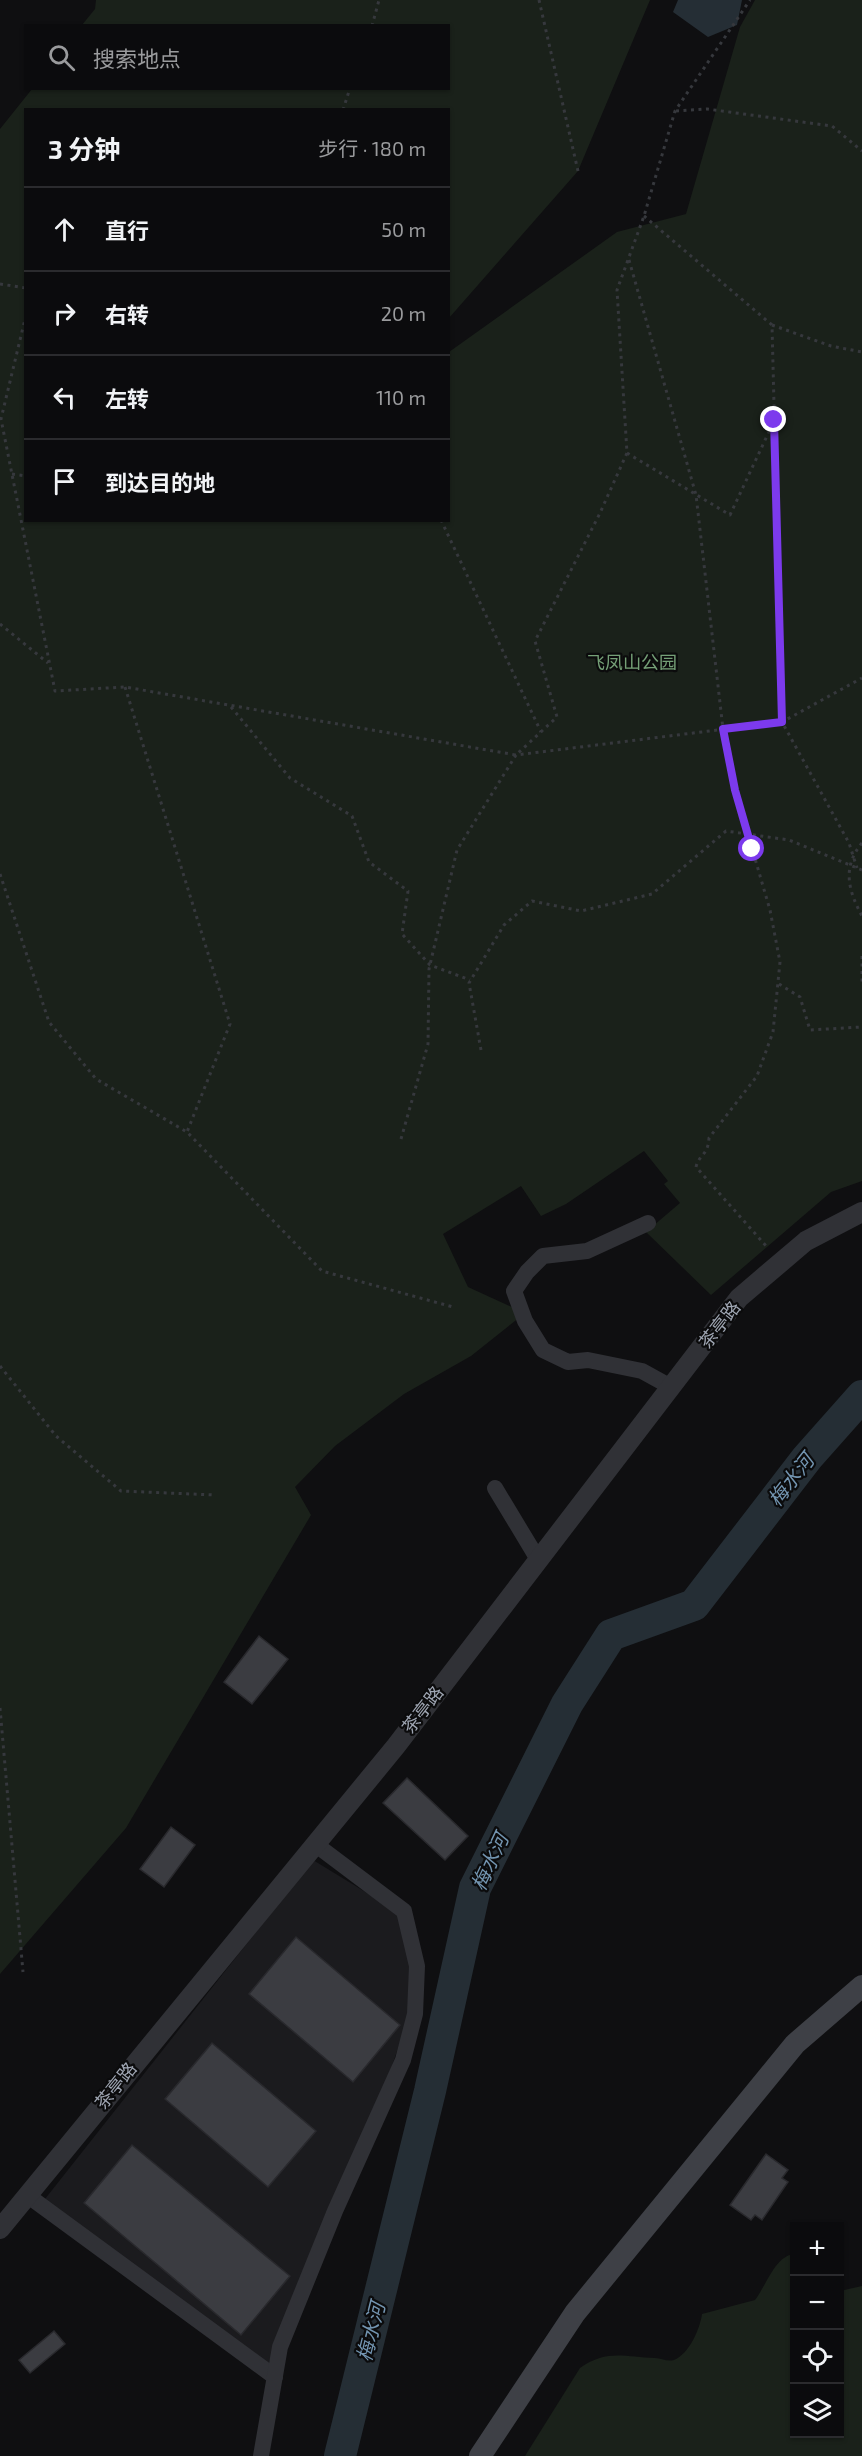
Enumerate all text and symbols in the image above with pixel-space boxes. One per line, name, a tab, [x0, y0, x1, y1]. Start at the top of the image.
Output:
search box	[24, 24, 450, 90]
icon: search	[45, 41, 78, 74]
text: 搜索地点	[93, 45, 181, 71]
text: 3 分钟	[48, 133, 120, 164]
text: 步行 · 180 m	[318, 136, 426, 160]
icon: ahead	[48, 213, 81, 246]
text: 直行	[105, 217, 149, 243]
text: 50 m	[381, 217, 426, 241]
icon: right	[48, 297, 81, 330]
text: 右转	[105, 301, 149, 327]
text: 20 m	[381, 301, 426, 325]
icon: left	[48, 381, 81, 414]
text: 左转	[105, 385, 149, 411]
text: 110 m	[376, 385, 426, 409]
route end	[760, 406, 786, 432]
icon: arrive	[48, 465, 81, 498]
text: 到达目的地	[105, 469, 215, 495]
park label: 飞凤山公园	[587, 651, 677, 673]
route start	[738, 835, 764, 861]
street label: 茶亭路	[694, 1296, 745, 1352]
water label: 梅水河	[762, 1445, 821, 1510]
street label: 茶亭路	[397, 1681, 448, 1737]
water label: 梅水河	[466, 1826, 514, 1894]
street label: 茶亭路	[90, 2057, 141, 2113]
map controls	[790, 2222, 844, 2438]
button: +	[790, 2222, 844, 2276]
button: −	[790, 2276, 844, 2330]
water label: 梅水河	[351, 2296, 390, 2364]
button: locate	[790, 2330, 844, 2384]
button: layers	[790, 2384, 844, 2438]

